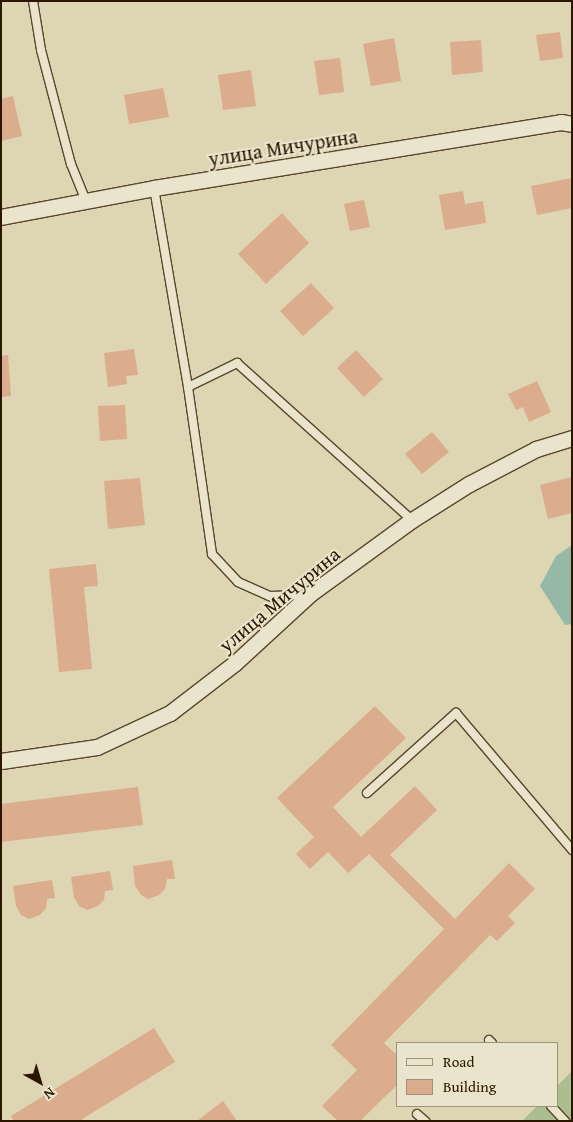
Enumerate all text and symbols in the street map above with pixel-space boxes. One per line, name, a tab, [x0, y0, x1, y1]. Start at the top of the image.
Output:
street label: улица Мичурина	[207, 123, 359, 171]
street label: улица Мичурина	[214, 541, 344, 657]
legend	[396, 1042, 558, 1107]
text: Road	[443, 1051, 474, 1072]
north arrow	[15, 1057, 65, 1107]
text: Building	[443, 1076, 496, 1097]
text: N	[40, 1083, 59, 1104]

